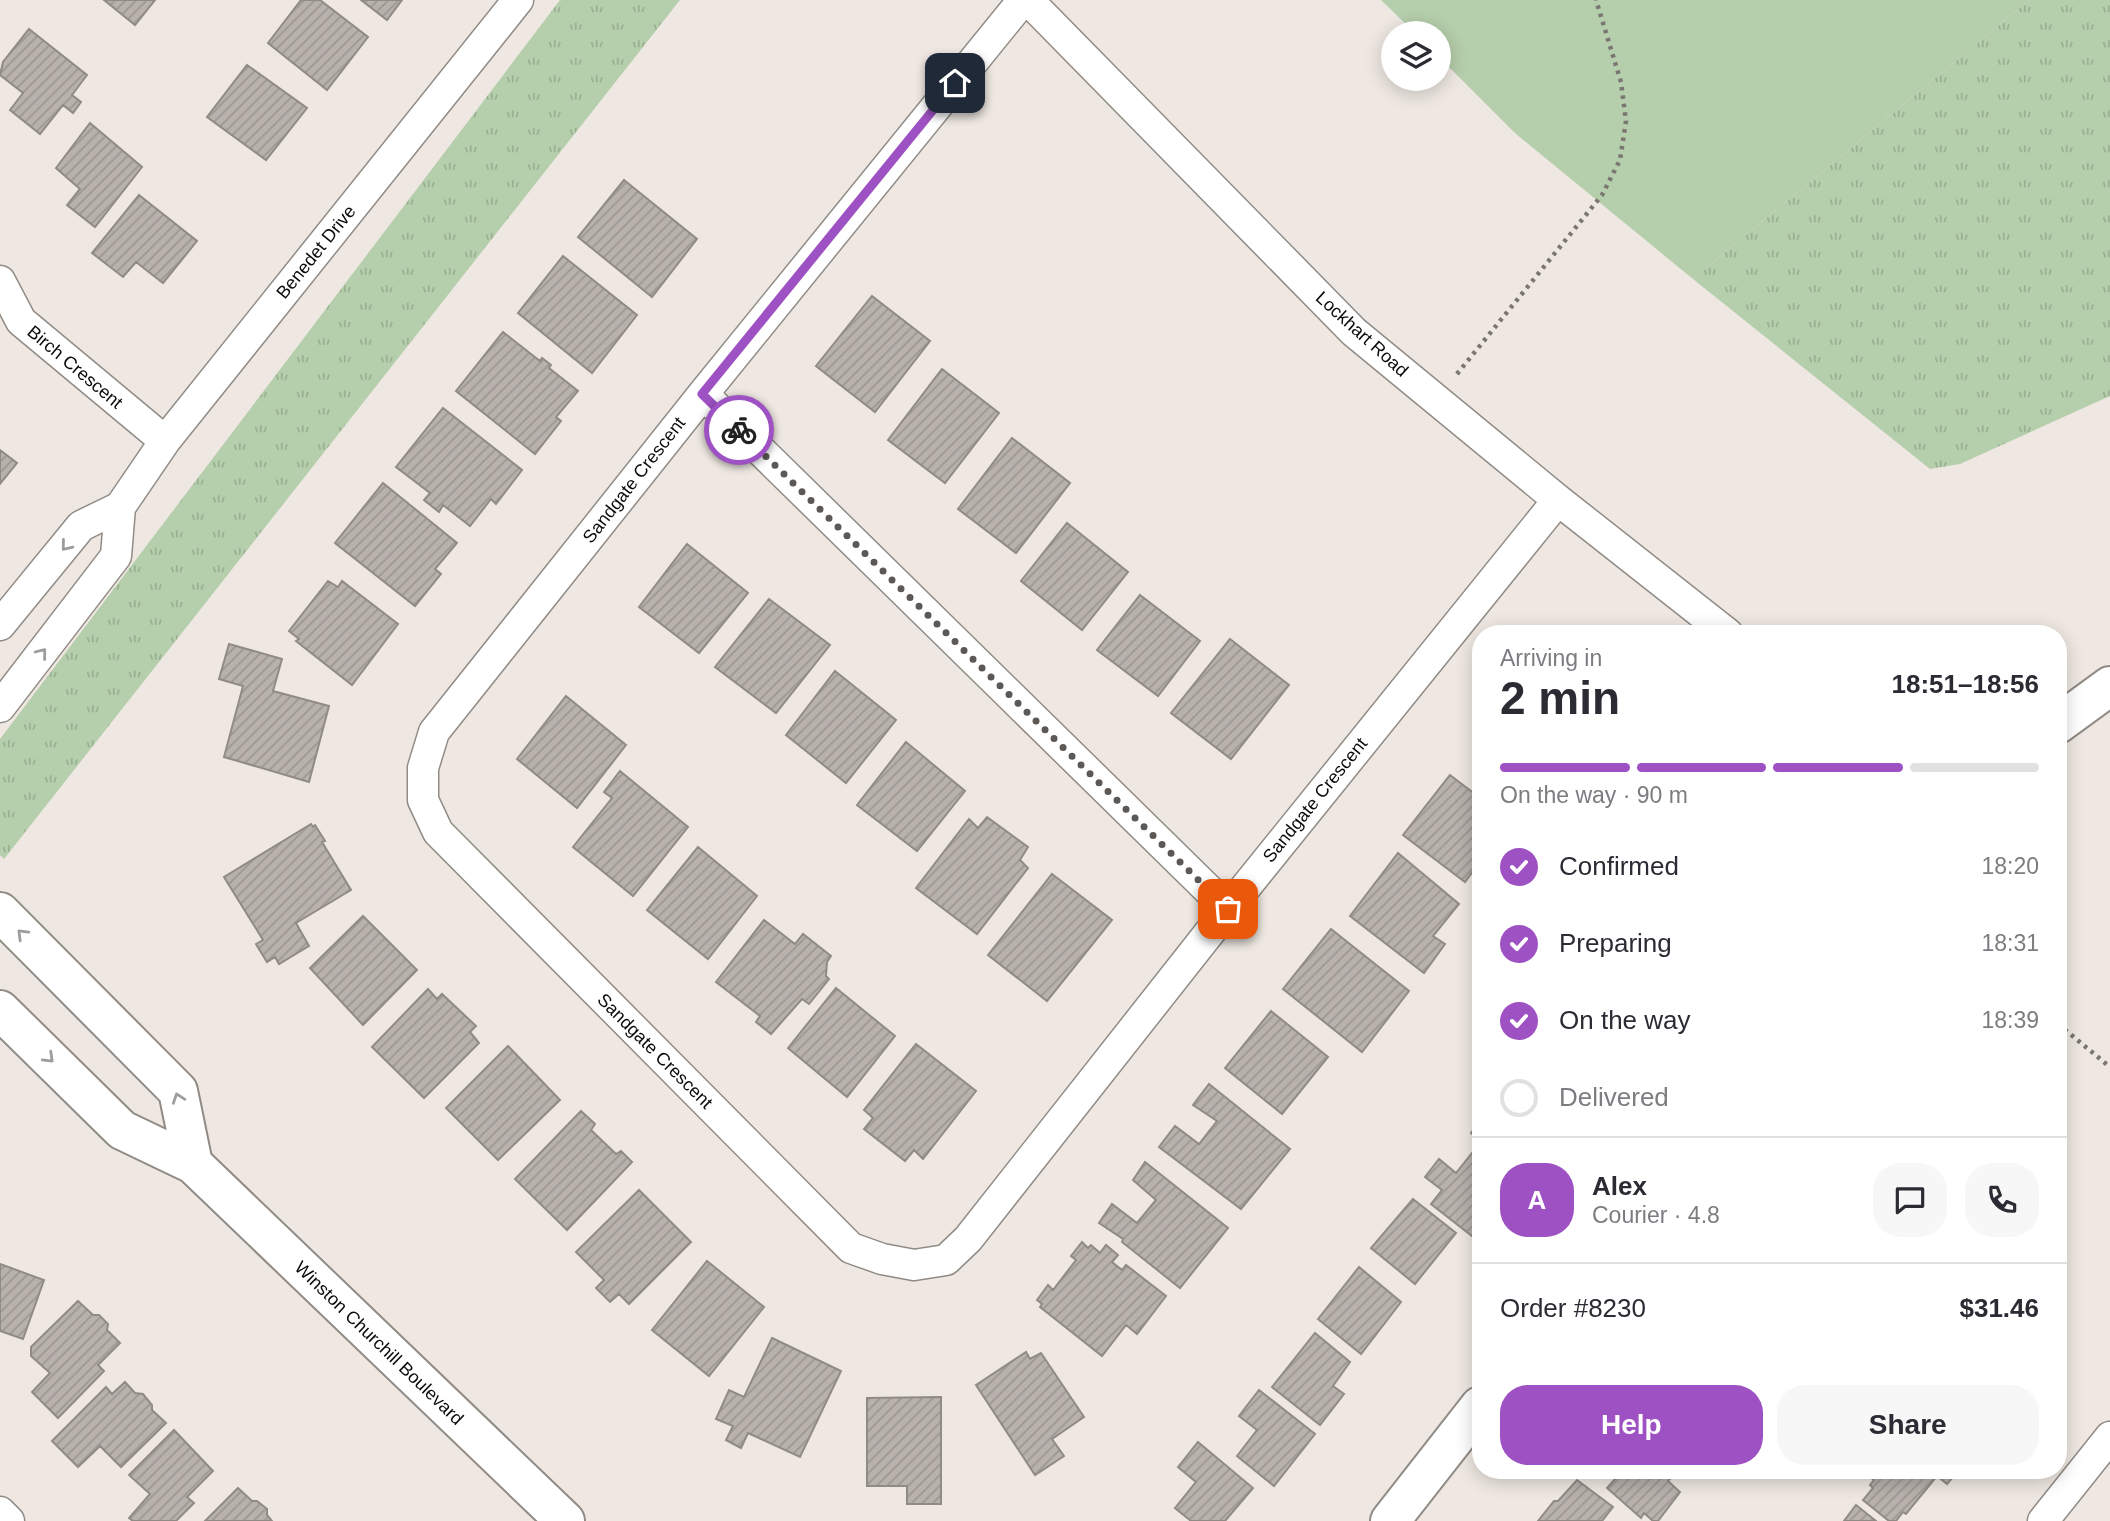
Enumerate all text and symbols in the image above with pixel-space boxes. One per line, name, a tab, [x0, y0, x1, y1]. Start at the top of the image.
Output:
map controls	[1381, 21, 1451, 91]
button: layers	[1381, 21, 1451, 91]
pin	[925, 53, 985, 113]
icon: home	[936, 64, 974, 102]
street label: Benedet Drive	[272, 201, 360, 303]
street label: Lockhart Road	[1312, 287, 1412, 381]
street label: Birch Crescent	[23, 321, 127, 413]
courier	[704, 395, 774, 465]
icon: bike	[720, 411, 758, 449]
street label: Sandgate Crescent	[579, 413, 689, 547]
one-way arrow	[61, 538, 74, 550]
text: Arriving in	[1500, 645, 1602, 671]
one-way arrow	[33, 648, 46, 660]
text: 18:51–18:56	[1892, 669, 2039, 699]
text: 2 min	[1500, 672, 1620, 724]
street label: Sandgate Crescent	[1259, 734, 1371, 866]
text: On the way · 90 m	[1500, 782, 1688, 808]
icon: check	[1500, 848, 1538, 886]
text: Confirmed	[1559, 851, 1679, 881]
text: 18:20	[1981, 853, 2039, 879]
pin	[1198, 879, 1258, 939]
icon: bag	[1209, 890, 1247, 928]
icon: check	[1500, 925, 1538, 963]
text: Preparing	[1559, 928, 1672, 958]
one-way arrow	[18, 930, 31, 943]
text: 18:31	[1981, 930, 2039, 956]
street label: Sandgate Crescent	[593, 989, 717, 1113]
icon: check	[1500, 1002, 1538, 1040]
text: On the way	[1559, 1005, 1691, 1035]
text: 18:39	[1981, 1007, 2039, 1033]
one-way arrow	[40, 1050, 53, 1063]
text: Delivered	[1559, 1082, 1669, 1112]
one-way arrow	[172, 1093, 186, 1105]
button: chat	[1873, 1163, 1947, 1237]
button: phone	[1965, 1163, 2039, 1237]
text: Alex	[1592, 1171, 1647, 1201]
text: A	[1528, 1185, 1546, 1215]
text: Courier · 4.8	[1592, 1202, 1720, 1228]
street label: Winston Churchill Boulevard	[291, 1257, 467, 1429]
text: Order #8230	[1500, 1293, 1646, 1323]
text: $31.46	[1959, 1293, 2039, 1323]
button: Help	[1500, 1385, 1763, 1465]
button: Share	[1777, 1385, 2039, 1465]

